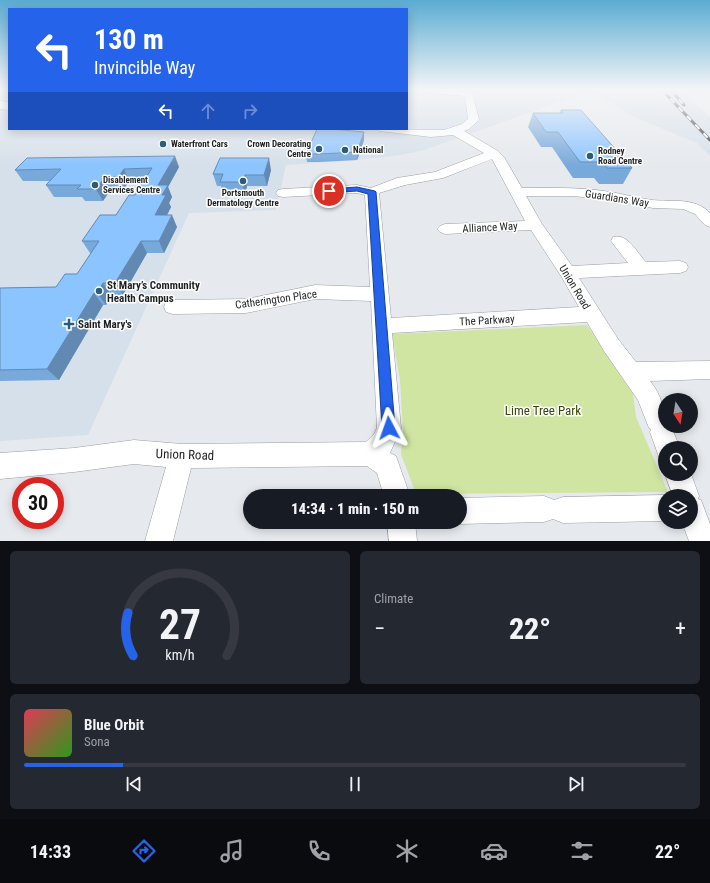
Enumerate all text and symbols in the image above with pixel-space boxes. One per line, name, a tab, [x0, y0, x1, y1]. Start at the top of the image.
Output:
text: 130 m	[94, 23, 164, 56]
icon: left	[28, 24, 80, 76]
text: Invincible Way	[94, 57, 195, 78]
icon: left	[155, 100, 177, 122]
icon: ahead	[197, 100, 219, 122]
icon: right	[239, 100, 261, 122]
marker: Waterfront Cars	[158, 139, 168, 149]
place label: Waterfront Cars	[171, 139, 228, 149]
place label: Crown Decorating Centre	[247, 139, 312, 159]
marker: Crown Decorating Centre	[314, 144, 324, 154]
marker: National	[340, 145, 350, 155]
place label: National	[353, 145, 383, 155]
place label: Rodney Road Centre	[598, 146, 643, 166]
marker: Rodney Road Centre	[585, 151, 595, 161]
pin	[312, 174, 346, 208]
place label: Disablement Services Centre	[103, 175, 161, 195]
marker: Portsmouth Dermatology Centre	[238, 176, 248, 186]
marker: Disablement Services Centre	[90, 180, 100, 190]
icon: arrive	[318, 180, 340, 202]
street label: Guardians Way	[584, 187, 650, 210]
place label: Portsmouth Dermatology Centre	[207, 188, 279, 208]
street label: Alliance Way	[462, 220, 518, 235]
street label: Union Road	[556, 263, 593, 312]
place label: St Mary’s Community Health Campus	[107, 279, 200, 305]
marker: St Mary’s Community Health Campus	[94, 286, 104, 296]
street label: Catherington Place	[234, 287, 318, 312]
street label: The Parkway	[459, 313, 515, 328]
marker: Saint Mary's	[63, 318, 75, 330]
place label: Saint Mary's	[78, 318, 132, 331]
north arrow	[658, 393, 698, 433]
map controls	[658, 393, 698, 529]
park label: Lime Tree Park	[505, 403, 581, 418]
position arrow	[368, 407, 410, 449]
button: search	[658, 441, 698, 481]
street label: Union Road	[155, 446, 214, 463]
speed limit sign: 30	[12, 477, 64, 529]
button: layers	[658, 489, 698, 529]
text: 14:34 · 1 min · 150 m	[291, 500, 419, 518]
text: Climate	[374, 591, 413, 606]
text: 27	[159, 599, 201, 648]
text: 22°	[509, 611, 551, 646]
text: −	[374, 616, 385, 641]
text: +	[675, 616, 686, 641]
text: km/h	[165, 646, 195, 662]
text: Blue Orbit	[84, 716, 144, 734]
text: Sona	[84, 734, 110, 749]
icon: previous	[123, 773, 145, 795]
icon: pause	[344, 773, 366, 795]
icon: next	[565, 773, 587, 795]
icon: directions	[130, 837, 158, 865]
icon: music	[218, 837, 246, 865]
icon: phone	[305, 837, 333, 865]
icon: climate	[393, 837, 421, 865]
icon: car	[480, 837, 508, 865]
icon: filters	[568, 837, 596, 865]
text: 14:33	[30, 841, 71, 862]
text: 22°	[655, 841, 680, 862]

